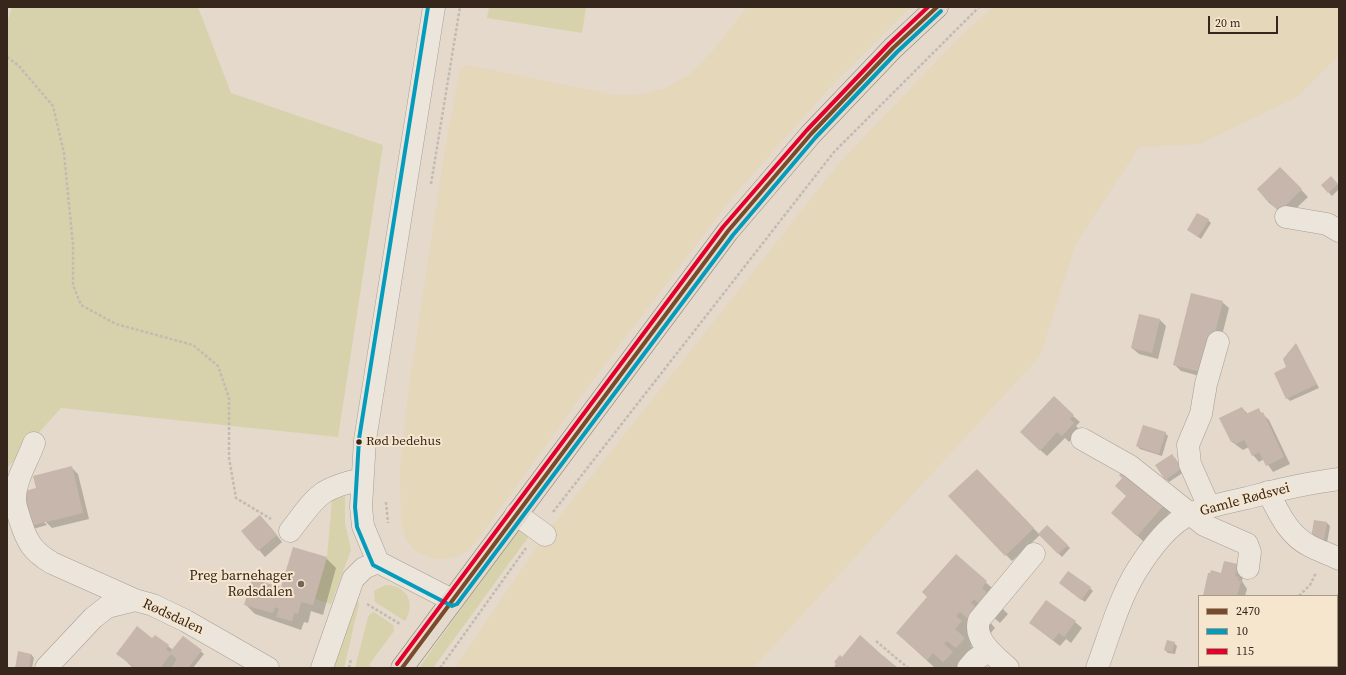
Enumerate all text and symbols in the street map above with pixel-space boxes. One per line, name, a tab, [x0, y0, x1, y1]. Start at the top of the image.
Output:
scale bar	[1210, 8, 1280, 34]
text: 20 m	[1215, 15, 1241, 31]
place label: Rød bedehus	[366, 434, 441, 450]
marker: Rød bedehus	[354, 437, 364, 447]
street label: Gamle Rødsvei	[1198, 480, 1292, 520]
place label: Preg barnehager Rødsdalen	[189, 568, 293, 600]
marker: Preg barnehager Rødsdalen	[296, 579, 306, 589]
legend	[1198, 595, 1338, 667]
street label: Rødsdalen	[140, 596, 206, 638]
text: 2470	[1236, 603, 1260, 619]
text: 10	[1236, 623, 1248, 639]
text: 115	[1236, 643, 1254, 659]

